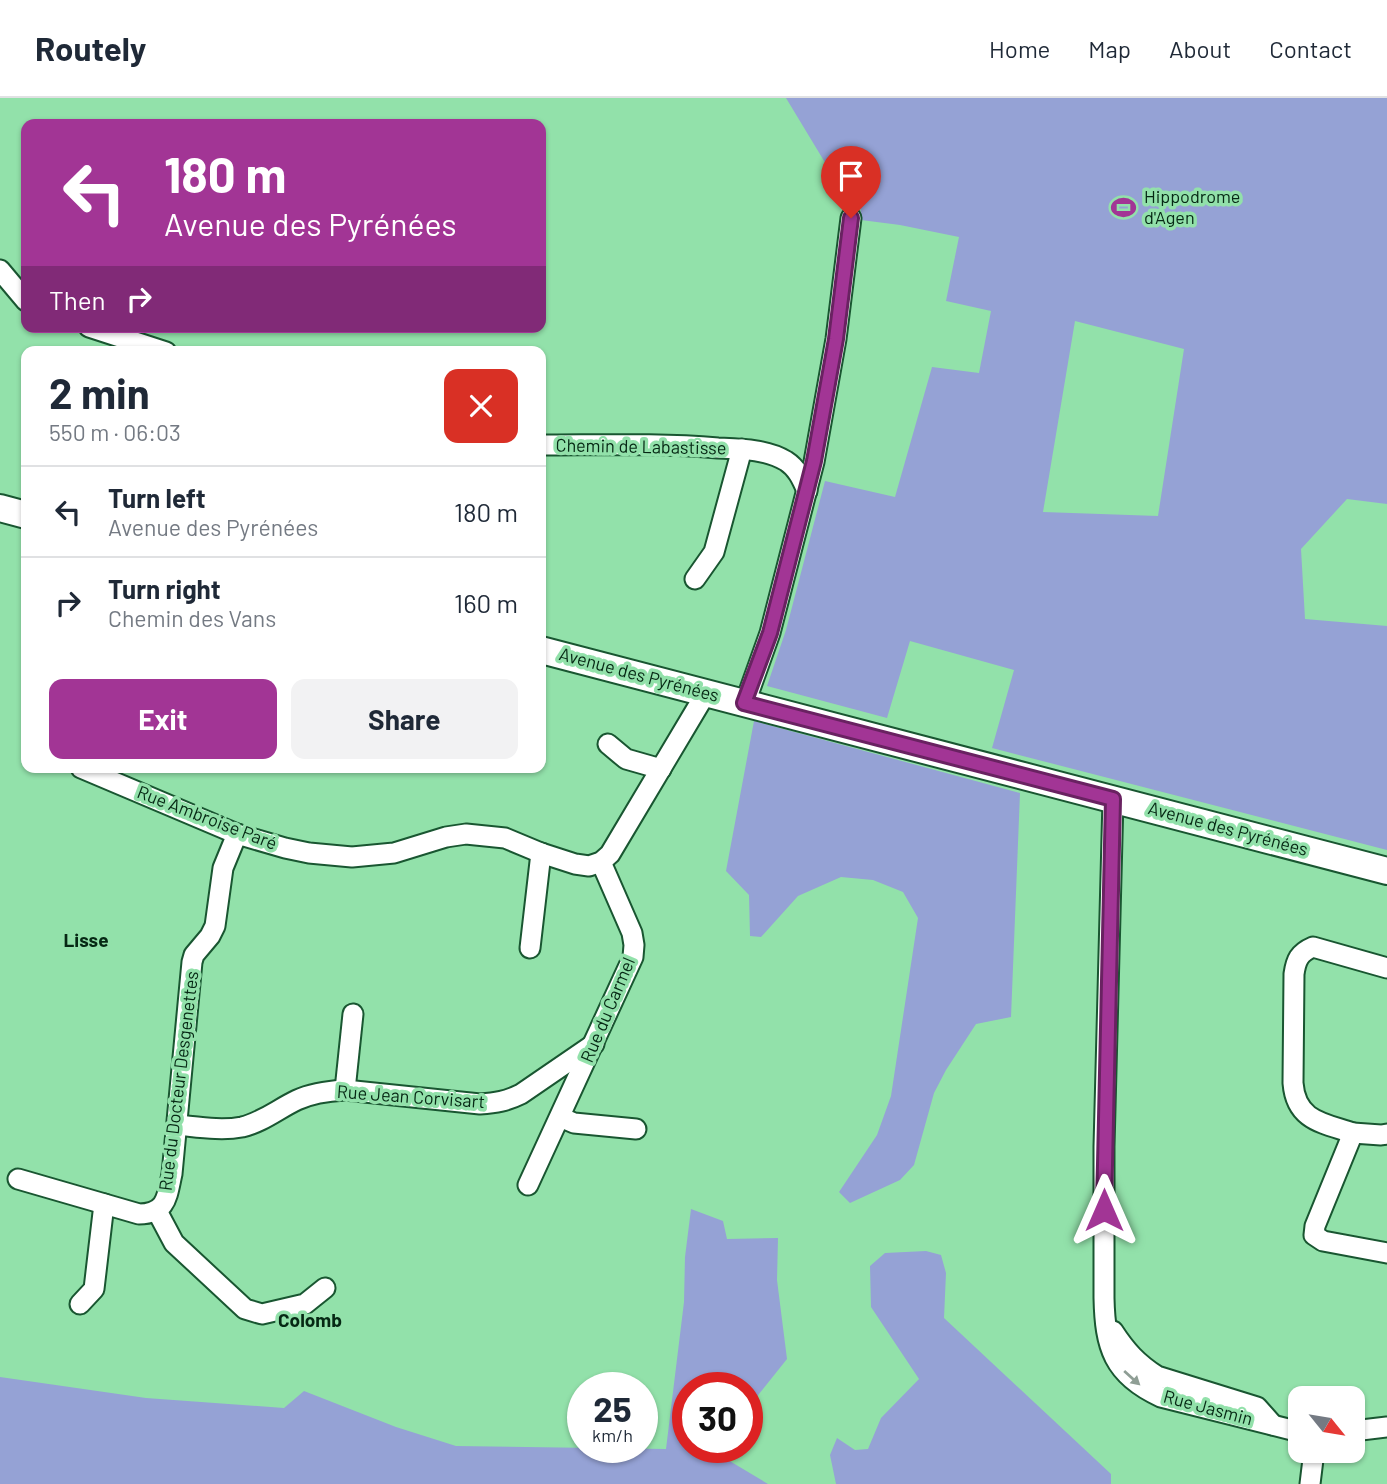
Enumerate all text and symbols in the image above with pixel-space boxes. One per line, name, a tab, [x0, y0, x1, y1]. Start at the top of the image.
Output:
text: Routely	[35, 28, 146, 68]
text: Home	[989, 34, 1050, 63]
text: Map	[1088, 34, 1131, 63]
text: About	[1169, 34, 1231, 63]
text: Contact	[1269, 34, 1352, 63]
text: 180 m	[164, 144, 287, 203]
pin	[821, 146, 881, 218]
icon: left	[49, 147, 140, 238]
icon: arrive	[832, 157, 870, 195]
place label: Hippodrome d'Agen	[1144, 185, 1240, 228]
sports icon: Hippodrome d'Agen	[1110, 193, 1138, 221]
text: Avenue des Pyrénées	[164, 204, 457, 242]
icon: right	[120, 280, 158, 318]
text: Then	[49, 284, 106, 315]
text: 2 min	[49, 367, 150, 417]
button: close	[444, 369, 518, 443]
text: 550 m · 06:03	[49, 418, 181, 446]
street label: Chemin de Labastisse	[555, 434, 727, 458]
text: Turn left	[108, 482, 206, 513]
icon: left	[49, 493, 87, 531]
text: 180 m	[454, 496, 518, 527]
text: Avenue des Pyrénées	[108, 513, 318, 541]
text: Turn right	[108, 573, 221, 604]
icon: right	[49, 584, 87, 622]
text: 160 m	[454, 587, 518, 618]
text: Chemin des Vans	[108, 604, 276, 632]
street label: Avenue des Pyrénées	[557, 642, 722, 706]
button: Exit	[49, 679, 277, 759]
button: Share	[291, 679, 518, 759]
street label: Rue Ambroise Paré	[134, 780, 280, 854]
street label: Avenue des Pyrénées	[1146, 796, 1311, 860]
district label: Lisse	[63, 928, 109, 951]
street label: Rue du Carmel	[575, 954, 639, 1065]
street label: Rue du Docteur Desgenettes	[154, 970, 202, 1192]
street label: Rue Jean Corvisart	[336, 1080, 486, 1112]
position arrow	[1067, 1173, 1141, 1247]
district label: Colomb	[278, 1308, 342, 1331]
one-way arrow	[1123, 1370, 1141, 1386]
speed limit sign: 30	[672, 1372, 763, 1463]
street label: Rue Jasmin	[1161, 1385, 1255, 1429]
north arrow	[1288, 1386, 1365, 1463]
map controls	[1288, 1386, 1365, 1463]
text: 25	[593, 1387, 632, 1429]
text: km/h	[592, 1424, 633, 1446]

